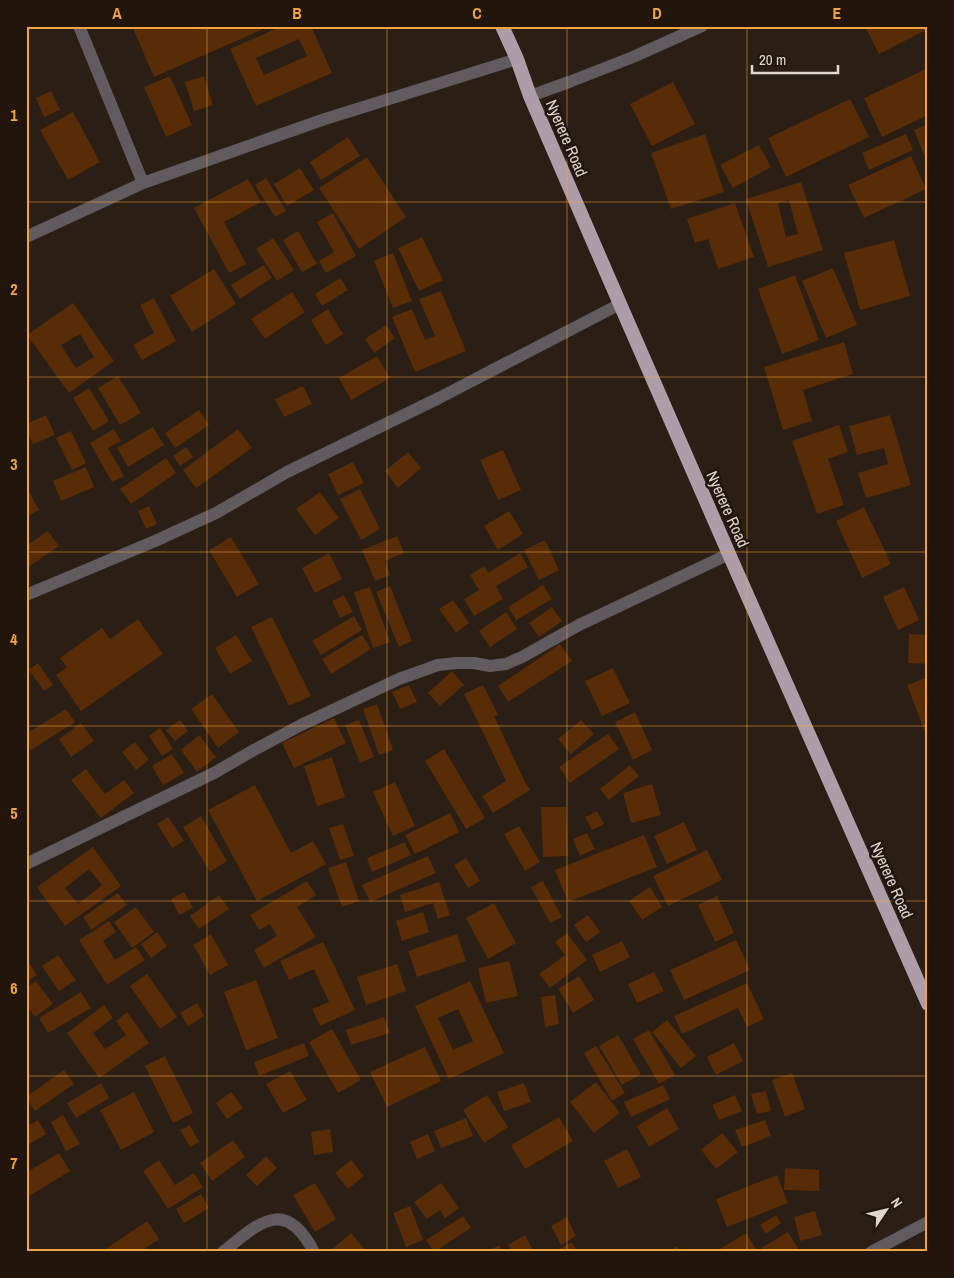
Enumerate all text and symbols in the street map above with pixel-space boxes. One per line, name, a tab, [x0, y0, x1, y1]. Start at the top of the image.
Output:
text: A	[112, 2, 122, 24]
text: B	[292, 2, 302, 24]
text: C	[472, 2, 482, 24]
text: D	[652, 2, 662, 24]
text: E	[833, 2, 842, 24]
scale bar	[752, 42, 838, 74]
text: 20 m	[759, 49, 786, 70]
street label: Nyerere Road	[541, 96, 593, 180]
text: 1	[10, 104, 18, 126]
text: 2	[10, 278, 18, 300]
text: 3	[10, 453, 18, 475]
street label: Nyerere Road	[701, 467, 755, 551]
text: 4	[10, 628, 18, 650]
text: 5	[10, 802, 18, 824]
street label: Nyerere Road	[865, 838, 919, 922]
text: 6	[10, 977, 18, 999]
text: 7	[10, 1152, 18, 1174]
north arrow	[862, 1186, 912, 1236]
text: N	[887, 1194, 906, 1211]

